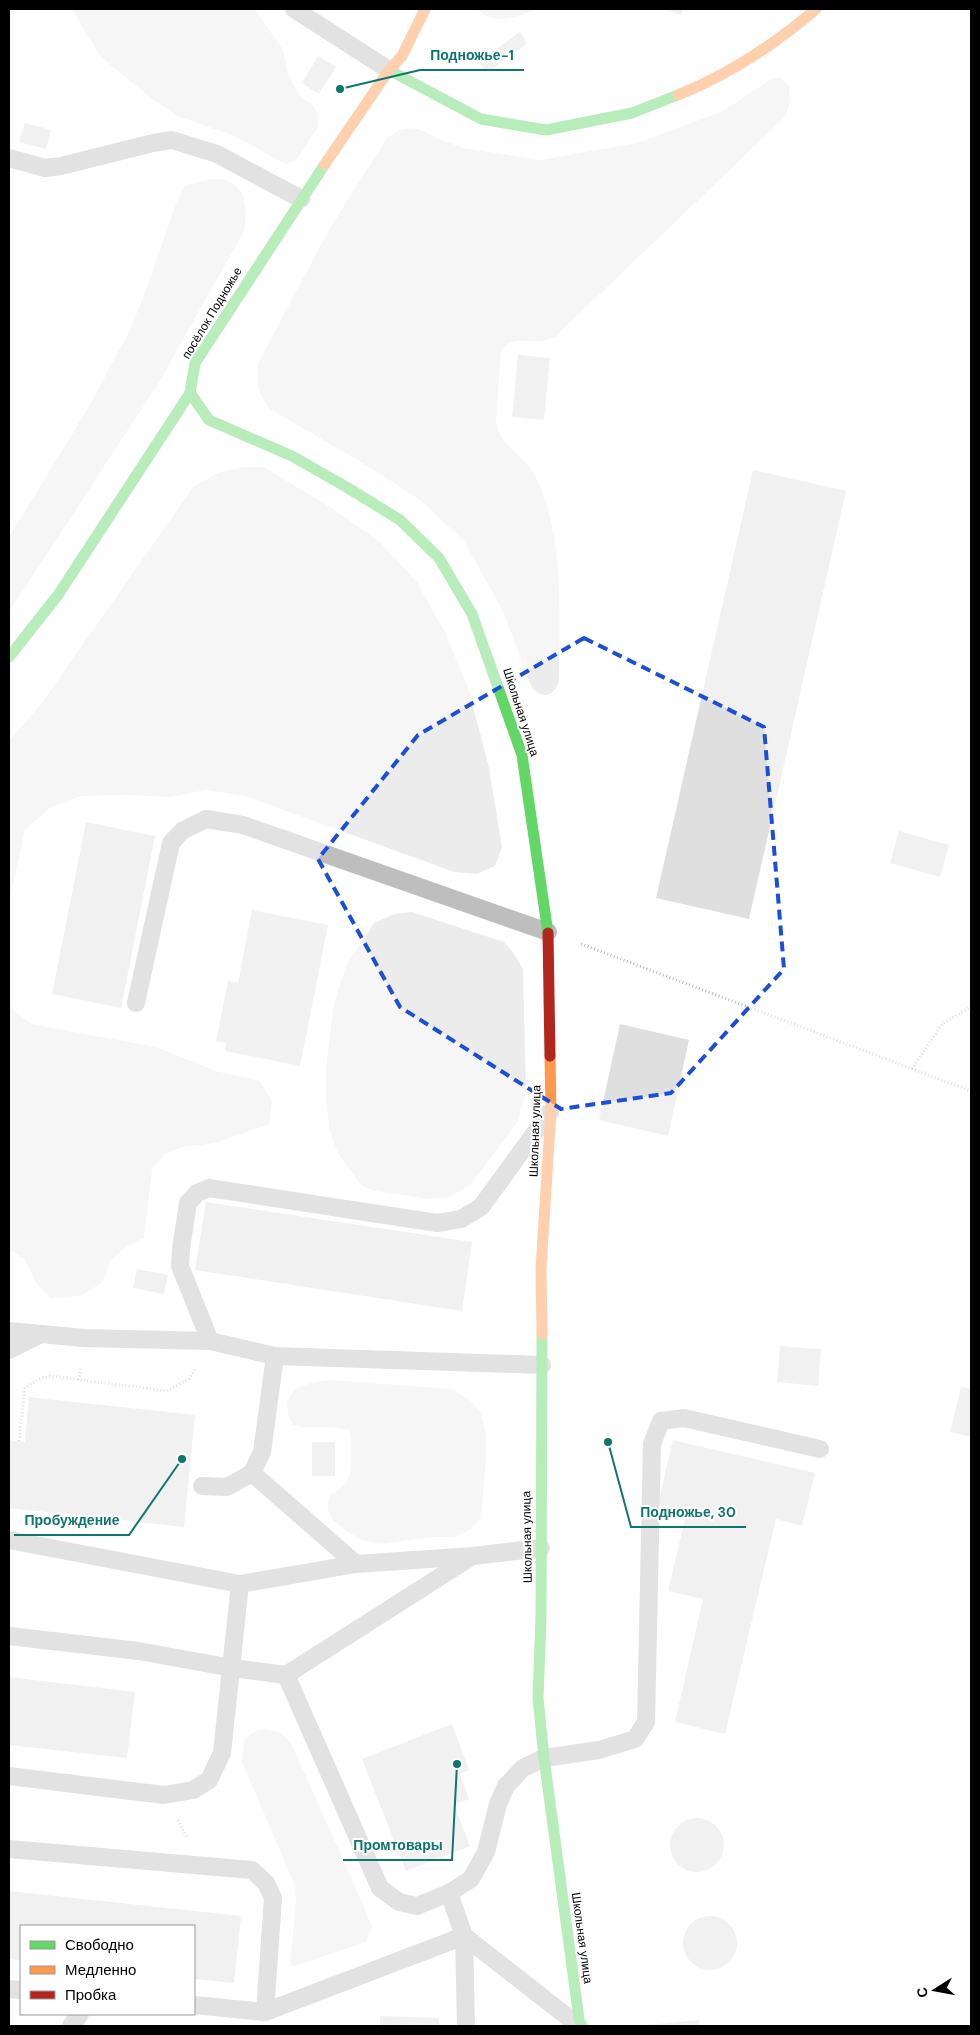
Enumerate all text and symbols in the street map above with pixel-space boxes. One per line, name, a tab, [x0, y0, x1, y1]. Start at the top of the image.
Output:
callout: Подножье-1	[420, 41, 524, 70]
text: Подножье-1	[430, 46, 514, 64]
street label: посёлок Подножье	[178, 264, 246, 362]
street label: Школьная улица	[499, 666, 543, 759]
street label: Школьная улица	[525, 1084, 545, 1177]
street label: Школьная улица	[518, 1491, 536, 1583]
callout: Подножье, 30	[631, 1498, 746, 1527]
text: Подножье, 30	[640, 1503, 736, 1521]
callout: Пробуждение	[14, 1506, 129, 1535]
text: Пробуждение	[24, 1511, 120, 1529]
callout: Промтовары	[343, 1831, 452, 1860]
text: Промтовары	[353, 1836, 443, 1854]
street label: Школьная улица	[568, 1891, 596, 1985]
legend	[20, 1925, 195, 2015]
text: Свободно	[65, 1935, 134, 1955]
text: Медленно	[65, 1960, 136, 1980]
north arrow	[910, 1965, 960, 2015]
text: Пробка	[65, 1985, 117, 2005]
text: С	[912, 1986, 932, 1999]

